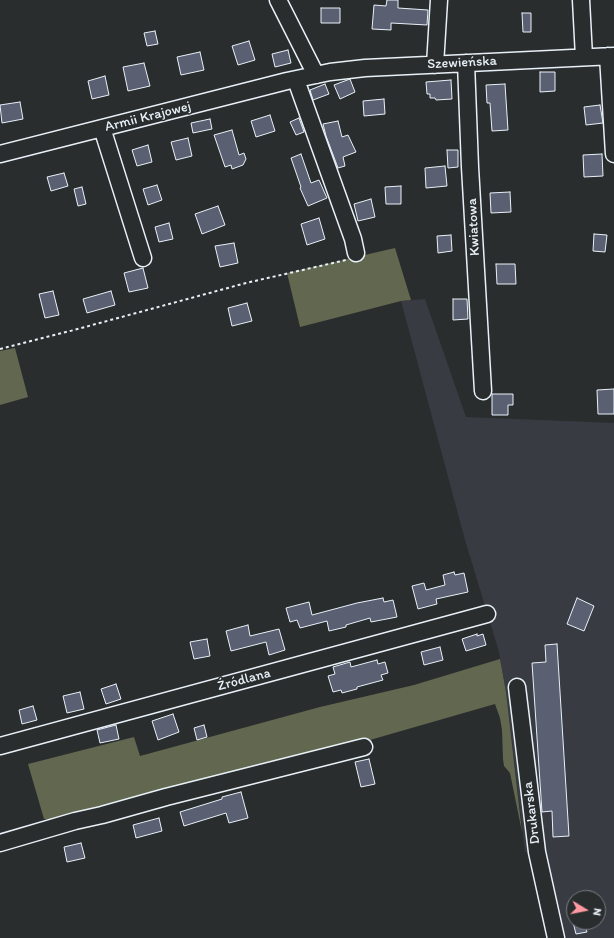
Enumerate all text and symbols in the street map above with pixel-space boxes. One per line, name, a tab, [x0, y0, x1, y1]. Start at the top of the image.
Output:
street label: Szewieńska	[427, 53, 497, 73]
street label: Armii Krajowej	[103, 98, 193, 136]
street label: Kwiatowa	[464, 198, 484, 256]
street label: Źródlana	[216, 665, 272, 695]
street label: Drukarska	[520, 781, 544, 845]
north arrow	[566, 890, 606, 930]
text: N	[590, 907, 604, 917]

